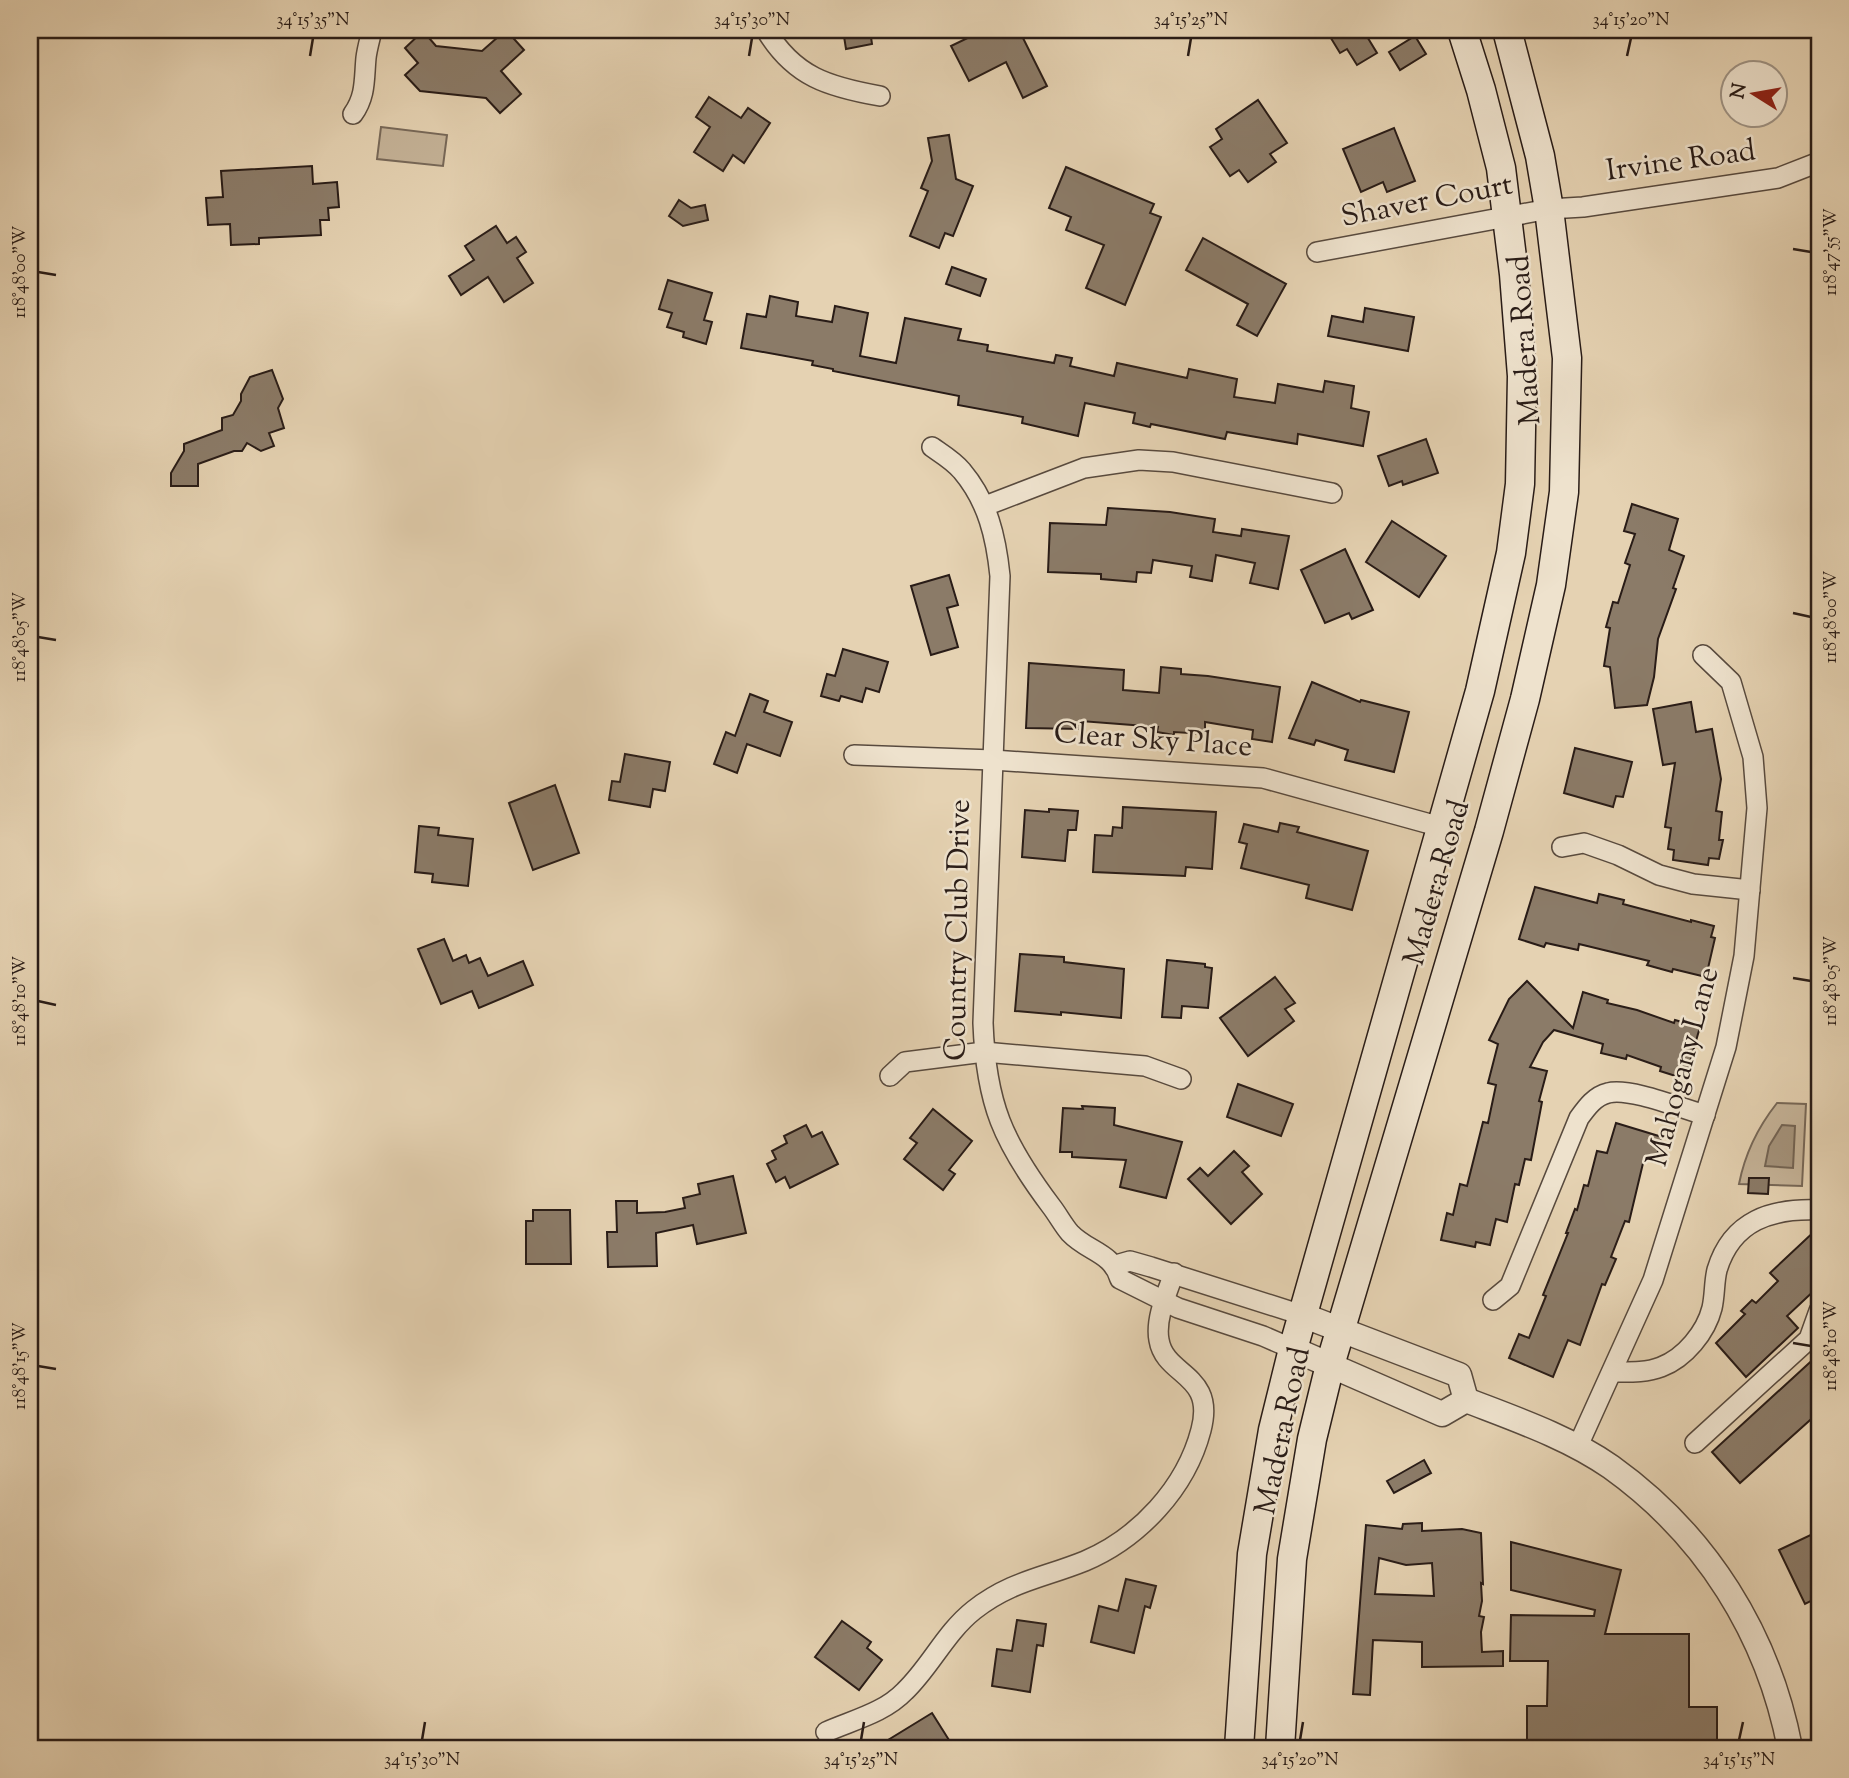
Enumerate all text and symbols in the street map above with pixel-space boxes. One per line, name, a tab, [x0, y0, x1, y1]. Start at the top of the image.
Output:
text: 34°15'35"N	[276, 8, 350, 34]
text: 34°15'30"N	[714, 8, 790, 34]
text: 34°15'25"N	[1154, 8, 1228, 34]
text: 34°15'20"N	[1592, 8, 1670, 34]
north arrow	[1720, 60, 1790, 130]
text: N	[1725, 81, 1754, 101]
street label: Irvine Road	[1603, 130, 1759, 194]
street label: Shaver Court	[1338, 164, 1516, 240]
text: 118°47'55"W	[1819, 208, 1845, 296]
text: 118°48'00"W	[8, 226, 34, 318]
street label: Madera Road	[1499, 253, 1553, 427]
text: 118°48'00"W	[1819, 571, 1845, 663]
text: 118°48'05"W	[8, 592, 34, 682]
street label: Clear Sky Place	[1052, 713, 1254, 769]
street label: Madera Road	[1394, 795, 1482, 971]
street label: Country Club Drive	[935, 799, 983, 1061]
text: 118°48'05"W	[1819, 936, 1845, 1026]
text: 118°48'10"W	[8, 956, 34, 1046]
street label: Mahogany Lane	[1637, 962, 1731, 1172]
text: 118°48'10"W	[1819, 1301, 1845, 1391]
text: 118°48'15"W	[8, 1322, 34, 1410]
street label: Madera Road	[1245, 1343, 1323, 1519]
text: 34°15'30"N	[384, 1748, 460, 1774]
text: 34°15'25"N	[824, 1748, 898, 1774]
text: 34°15'20"N	[1261, 1748, 1339, 1774]
text: 34°15'15"N	[1703, 1748, 1775, 1774]

